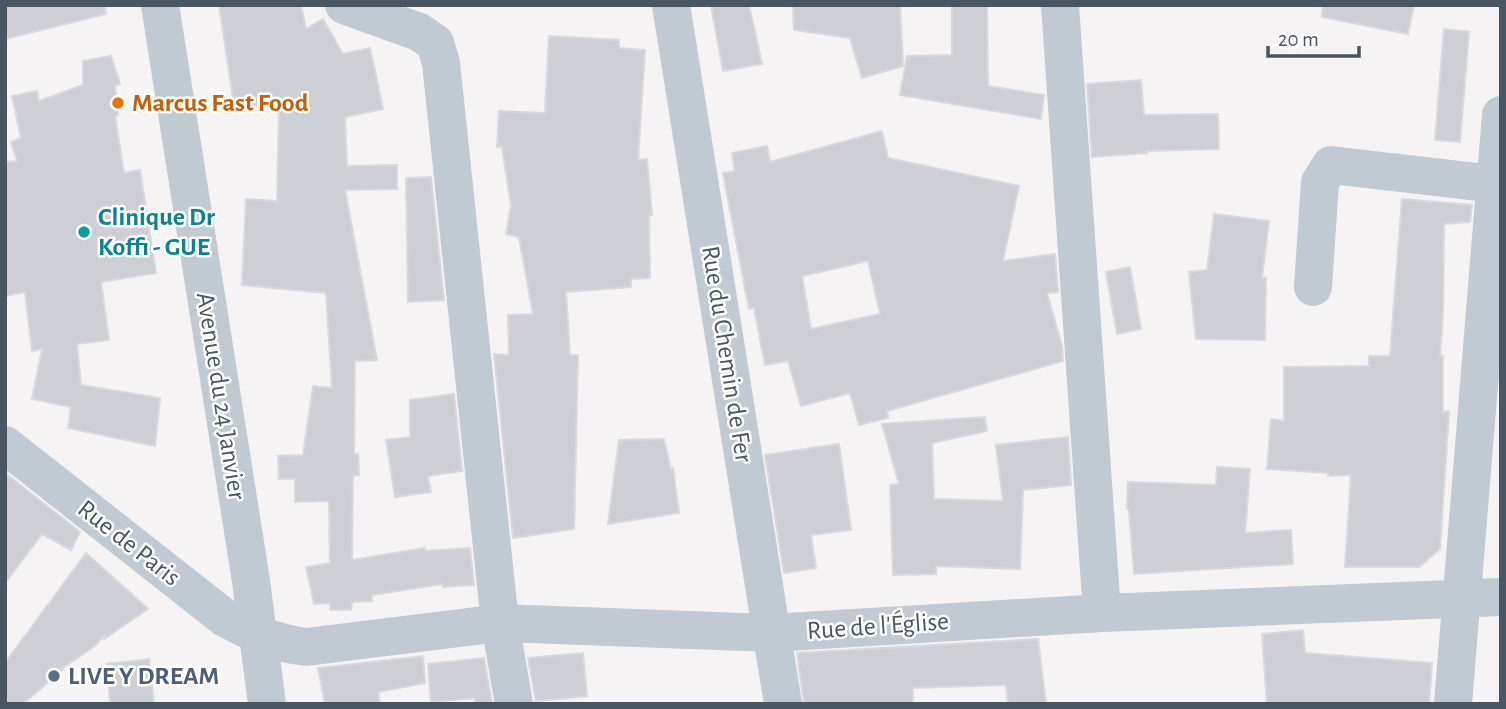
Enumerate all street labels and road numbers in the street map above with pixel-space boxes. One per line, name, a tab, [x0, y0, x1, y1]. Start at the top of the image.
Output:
street label: Rue du Chemin de Fer	[697, 244, 757, 465]
street label: Avenue du 24 Janvier	[192, 290, 250, 502]
street label: Rue de Paris	[73, 495, 185, 591]
street label: Rue de l'Église	[806, 606, 950, 644]

